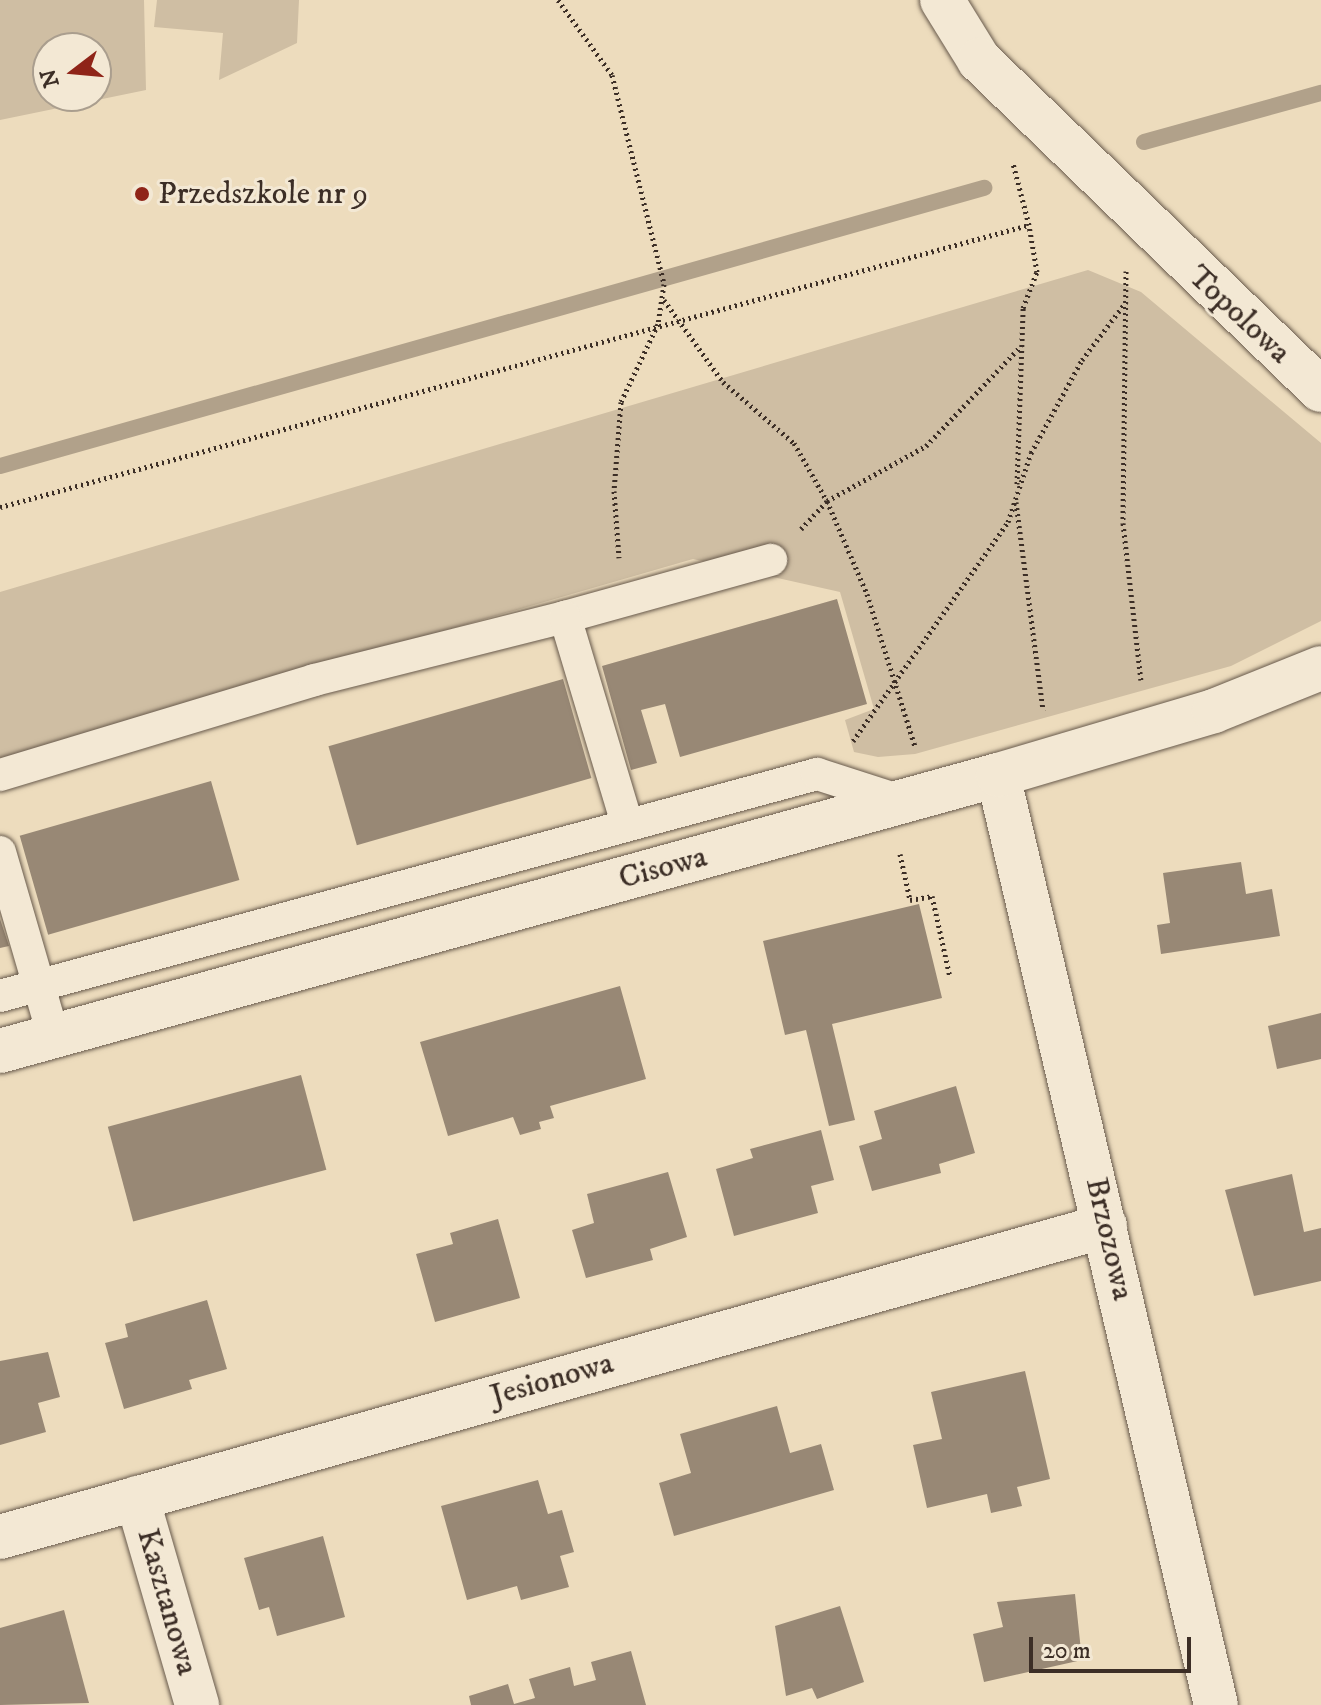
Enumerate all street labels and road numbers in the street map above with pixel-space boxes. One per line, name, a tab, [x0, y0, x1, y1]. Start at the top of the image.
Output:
street label: Topolowa	[1179, 258, 1299, 372]
street label: Cisowa	[615, 838, 711, 898]
street label: Brzozowa	[1076, 1174, 1142, 1304]
street label: Jesionowa	[486, 1344, 618, 1416]
street label: Kasztanowa	[128, 1524, 206, 1680]

